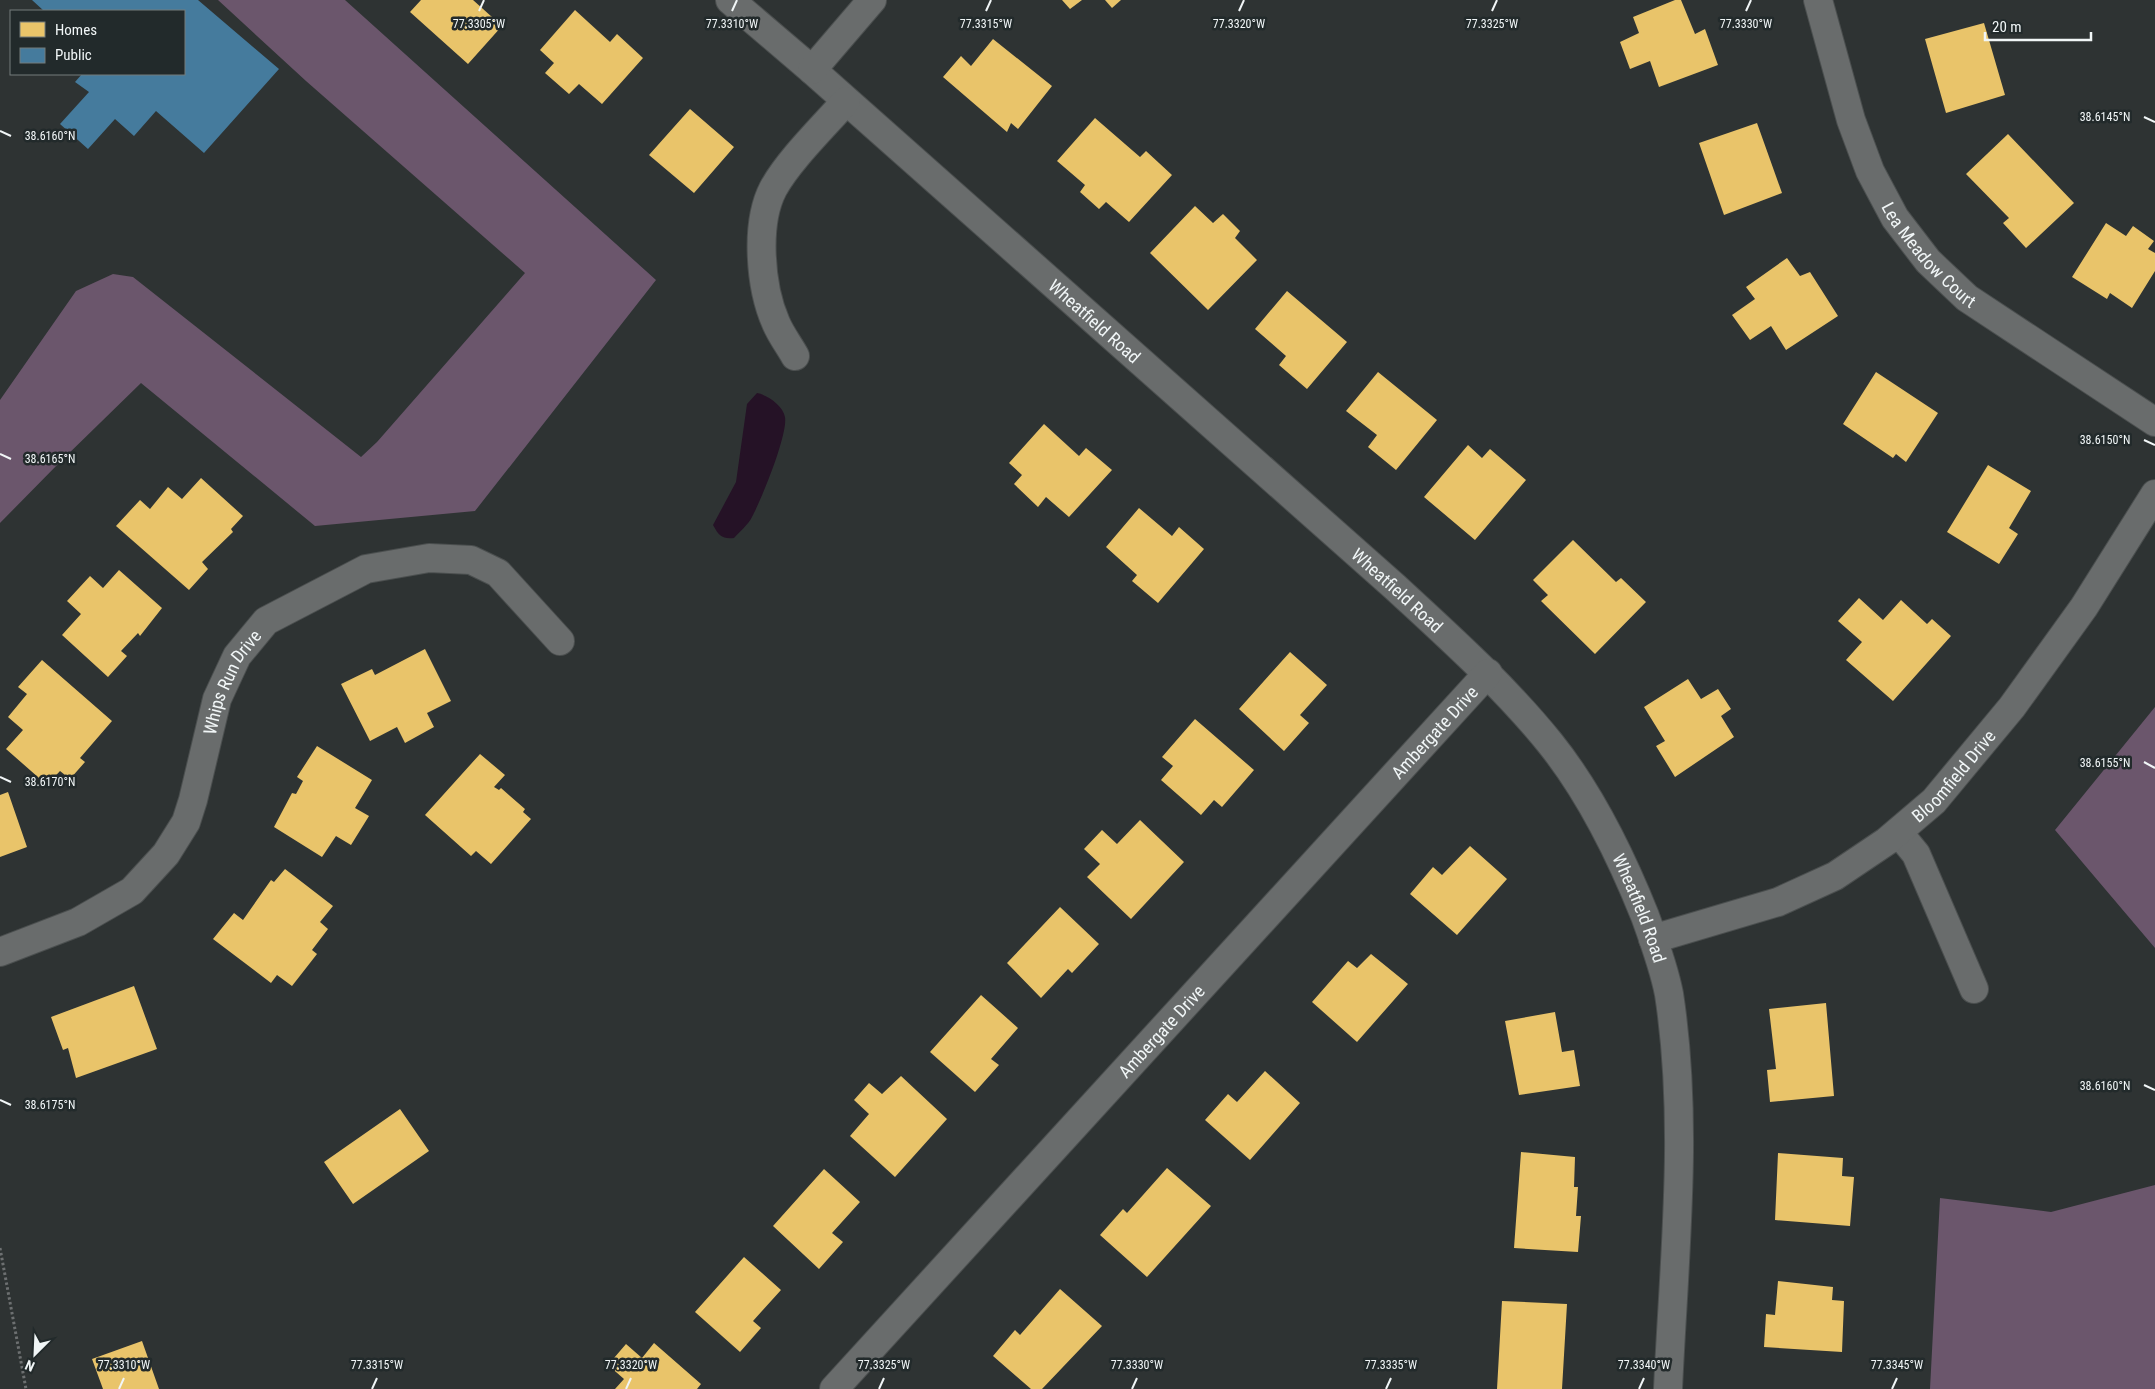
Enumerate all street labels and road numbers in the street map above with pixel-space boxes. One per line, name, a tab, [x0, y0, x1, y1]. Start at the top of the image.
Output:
street label: Lea Meadow Court	[1878, 198, 1980, 312]
street label: Wheatfield Road	[1045, 275, 1145, 367]
street label: Wheatfield Road	[1348, 543, 1447, 637]
street label: Whips Run Drive	[198, 625, 265, 737]
street label: Ambergate Drive	[1387, 681, 1482, 782]
street label: Bloomfield Drive	[1907, 725, 1999, 826]
street label: Wheatfield Road	[1609, 850, 1671, 965]
street label: Ambergate Drive	[1114, 980, 1209, 1082]

